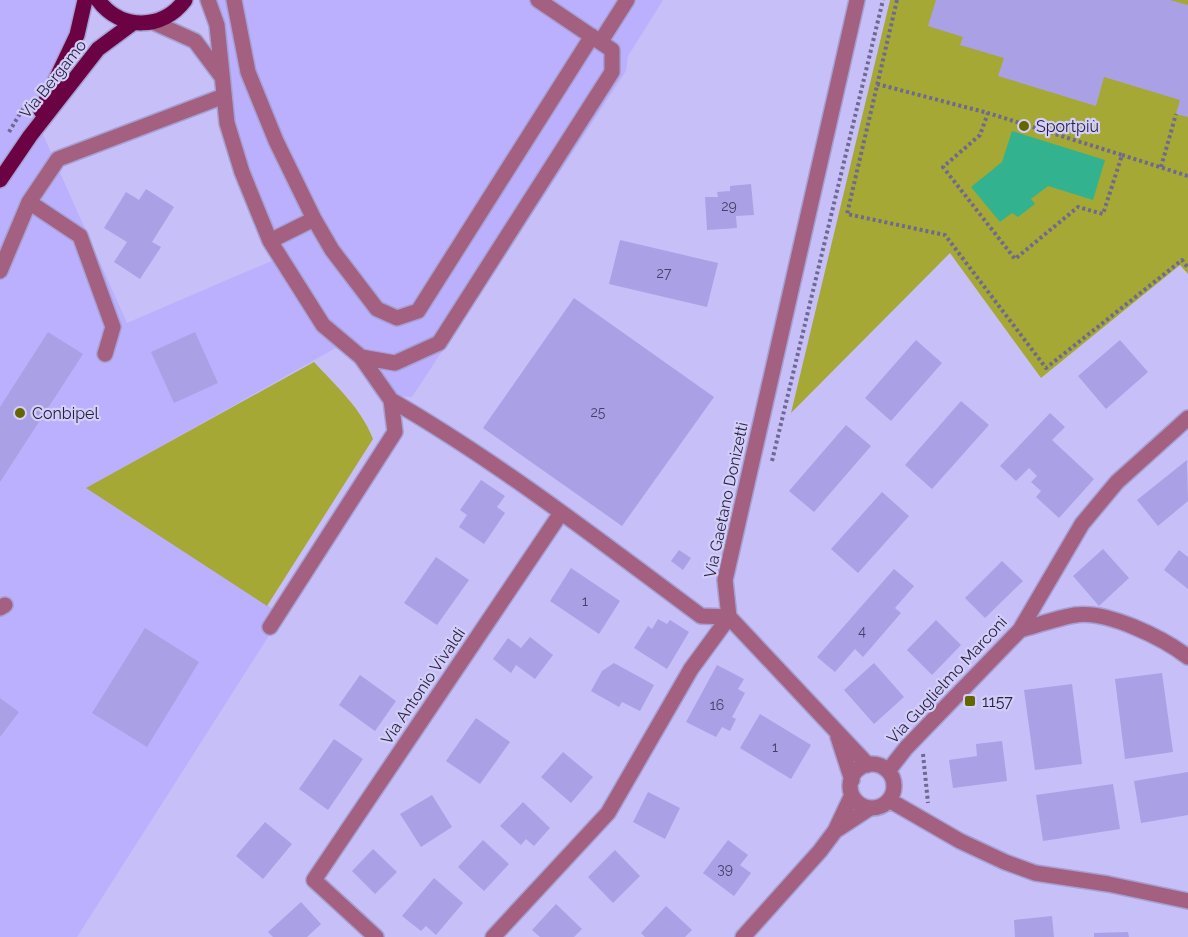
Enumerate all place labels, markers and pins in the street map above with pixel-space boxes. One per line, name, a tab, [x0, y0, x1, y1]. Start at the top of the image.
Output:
place label: Sportpiù	[1036, 117, 1099, 136]
marker: Sportpiù	[1017, 119, 1031, 133]
place label: Conbipel	[32, 404, 99, 423]
marker: Conbipel	[13, 406, 27, 420]
place label: 1157	[982, 692, 1013, 711]
marker: 1157	[963, 694, 977, 708]

